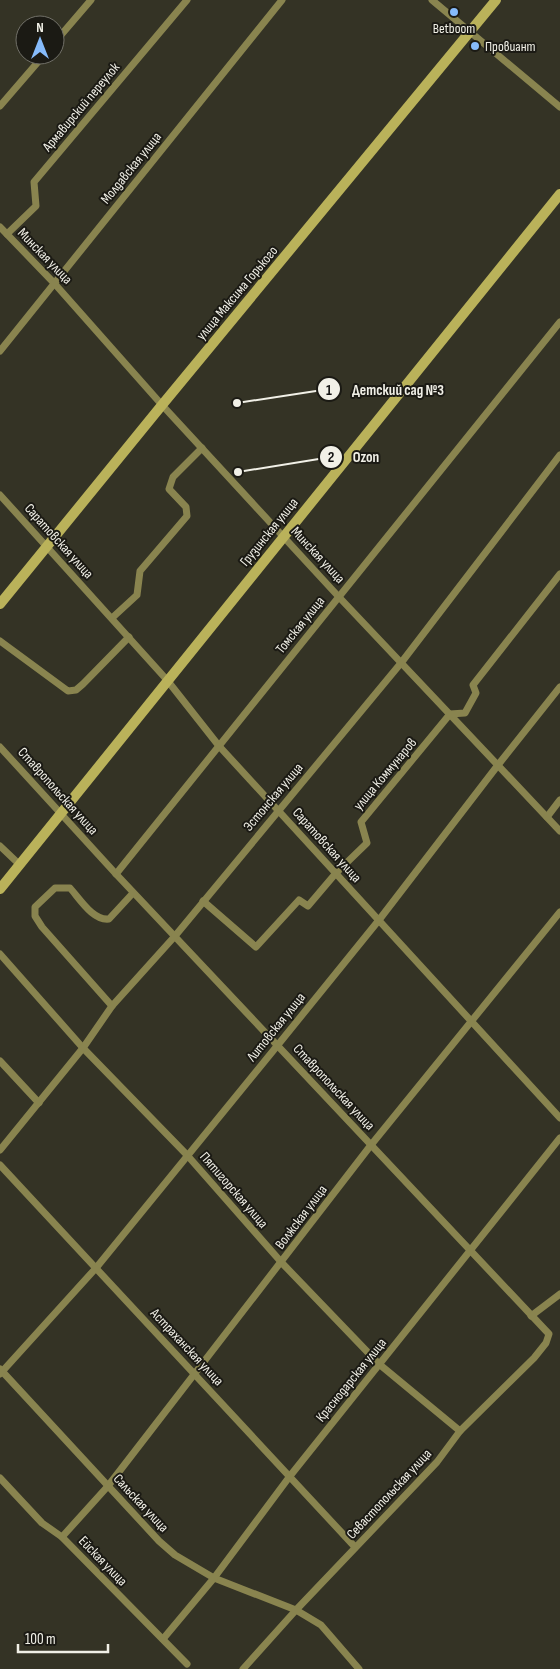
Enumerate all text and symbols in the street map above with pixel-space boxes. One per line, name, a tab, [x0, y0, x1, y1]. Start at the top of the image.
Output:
marker: Betboom	[448, 6, 460, 18]
north arrow	[15, 15, 65, 65]
text: N	[36, 19, 44, 36]
place label: Betboom	[433, 20, 475, 37]
place label: Провиант	[485, 38, 536, 55]
marker: Провиант	[469, 40, 481, 52]
street label: Армавирский переулок	[38, 59, 124, 156]
street label: Молдавская улица	[97, 129, 165, 207]
street label: Минская улица	[14, 224, 76, 288]
street label: улица Максима Горького	[193, 242, 281, 343]
callout: Детский сад №3	[317, 374, 454, 404]
text: 1	[326, 381, 332, 400]
text: Детский сад №3	[352, 381, 444, 400]
callout: Ozon	[318, 442, 390, 472]
text: 2	[328, 448, 334, 467]
text: Ozon	[353, 448, 379, 467]
street label: Грузинская улица	[236, 494, 302, 570]
street label: Саратовская улица	[21, 500, 97, 582]
street label: Минская улица	[287, 523, 349, 587]
street label: Томская улица	[272, 593, 328, 657]
street label: улица Коммунаров	[350, 734, 420, 814]
street label: Ставропольская улица	[14, 744, 102, 838]
street label: Эстонская улица	[240, 759, 306, 835]
street label: Саратовская улица	[289, 804, 365, 886]
street label: Литовская улица	[242, 989, 309, 1066]
street label: Ставропольская улица	[290, 1040, 378, 1134]
street label: Пятигорская улица	[196, 1148, 272, 1232]
street label: Волжская улица	[271, 1182, 331, 1252]
street label: Астраханская улица	[146, 1304, 227, 1389]
street label: Краснодарская улица	[312, 1335, 390, 1425]
street label: Севастопольская улица	[343, 1445, 435, 1543]
street label: Сальская улица	[110, 1470, 172, 1536]
street label: Ейская улица	[75, 1532, 131, 1590]
scale bar	[18, 1622, 108, 1654]
text: 100 m	[25, 1630, 56, 1649]

